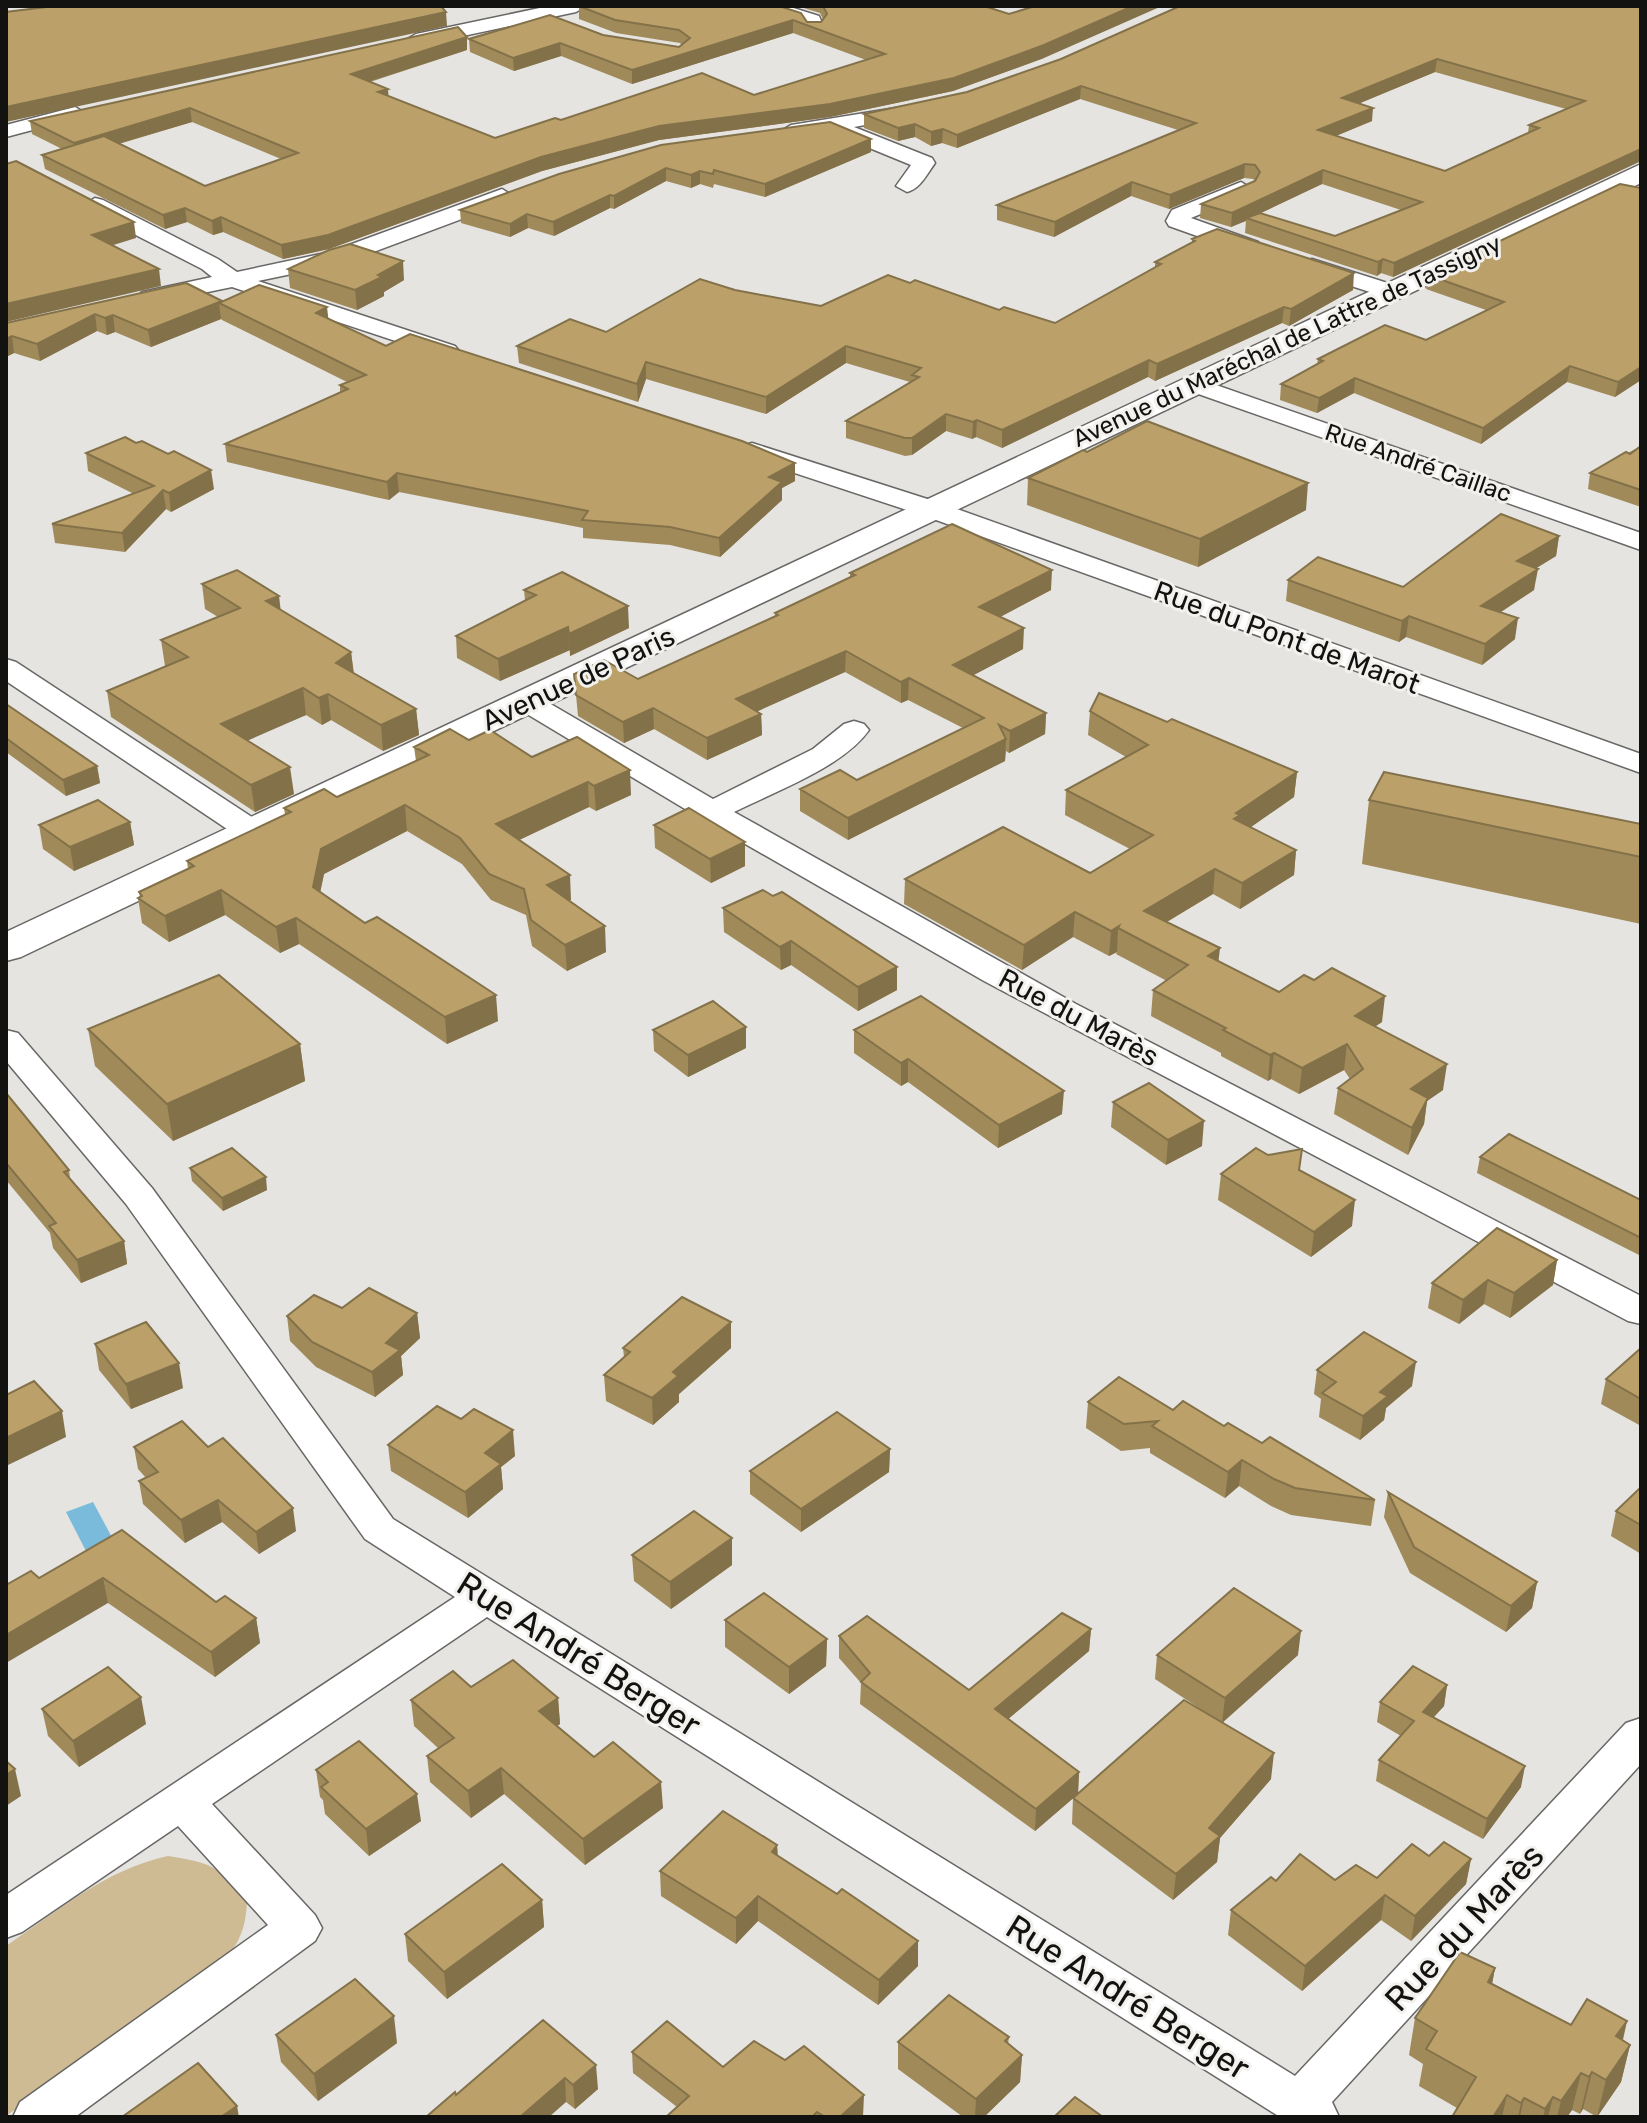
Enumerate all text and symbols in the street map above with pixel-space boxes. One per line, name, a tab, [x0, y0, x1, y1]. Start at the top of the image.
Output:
street label: Avenue du Maréchal de Lattre de Tassigny	[1068, 229, 1506, 453]
street label: Rue André Caillac	[1321, 418, 1515, 508]
street label: Rue du Pont de Marot	[1149, 574, 1424, 701]
street label: Avenue de Paris	[477, 619, 680, 738]
street label: Rue du Marès	[993, 962, 1164, 1073]
street label: Rue André Berger	[449, 1563, 708, 1746]
street label: Rue du Marès	[1376, 1835, 1552, 2020]
street label: Rue André Berger	[998, 1906, 1257, 2089]

